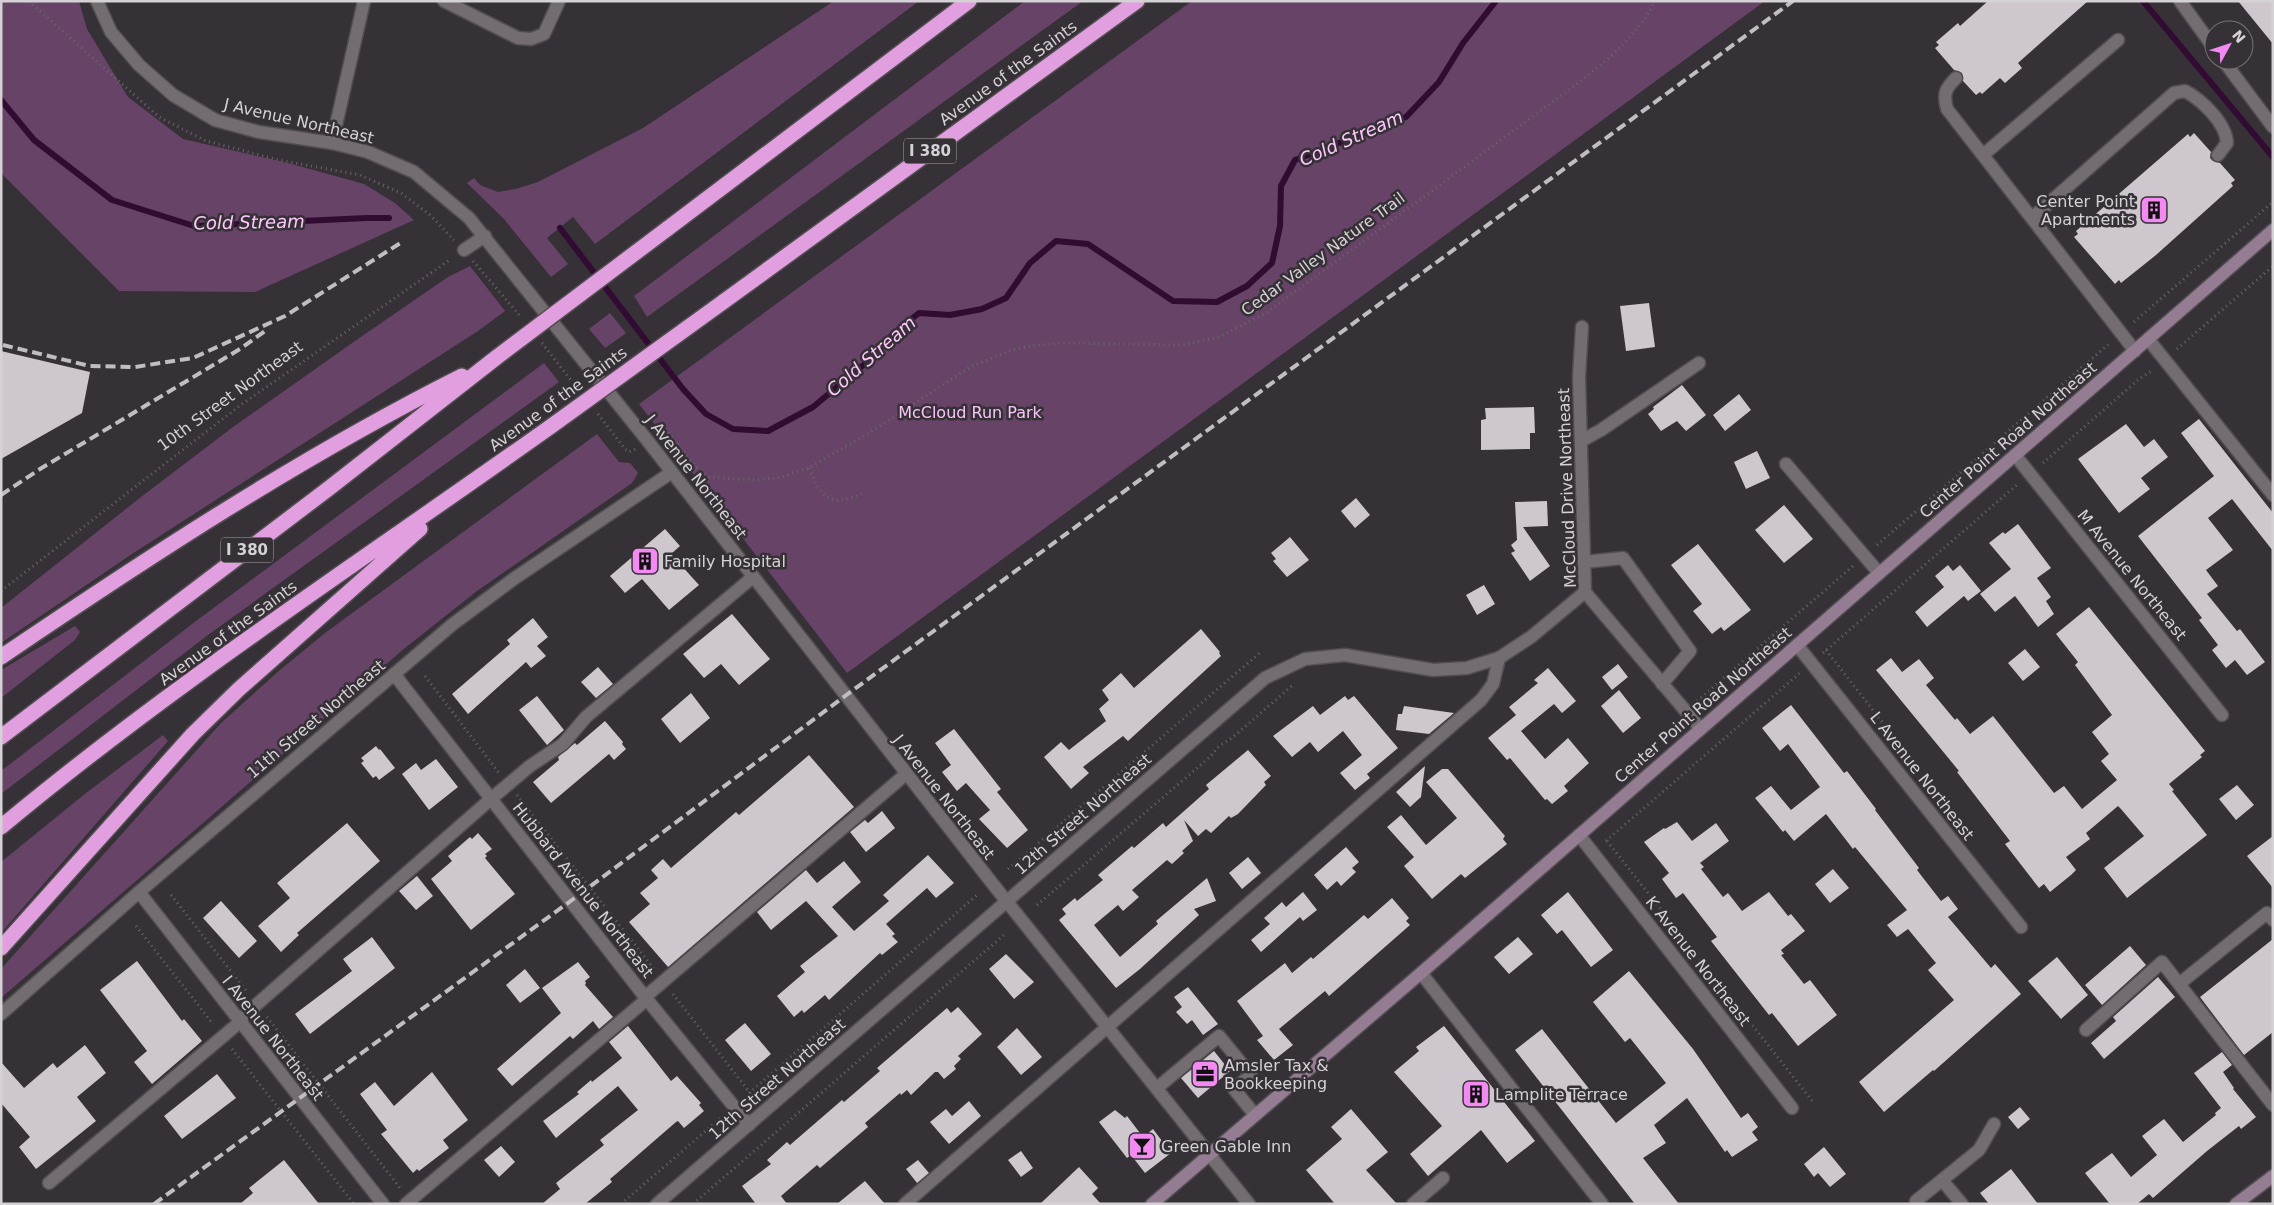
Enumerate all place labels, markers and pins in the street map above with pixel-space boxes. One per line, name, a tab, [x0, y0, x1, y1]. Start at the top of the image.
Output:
place label: Center Point Apartments	[2036, 192, 2135, 229]
building icon: Center Point Apartments	[2139, 195, 2169, 225]
building icon: Family Hospital	[630, 546, 660, 576]
place label: Family Hospital	[664, 552, 786, 571]
place label: Amsler Tax & Bookkeeping	[1224, 1056, 1329, 1093]
office icon: Amsler Tax & Bookkeeping	[1190, 1059, 1220, 1089]
building icon: Lamplite Terrace	[1461, 1079, 1491, 1109]
place label: Lamplite Terrace	[1495, 1085, 1628, 1104]
bar icon: Green Gable Inn	[1127, 1131, 1157, 1161]
place label: Green Gable Inn	[1161, 1137, 1291, 1156]

